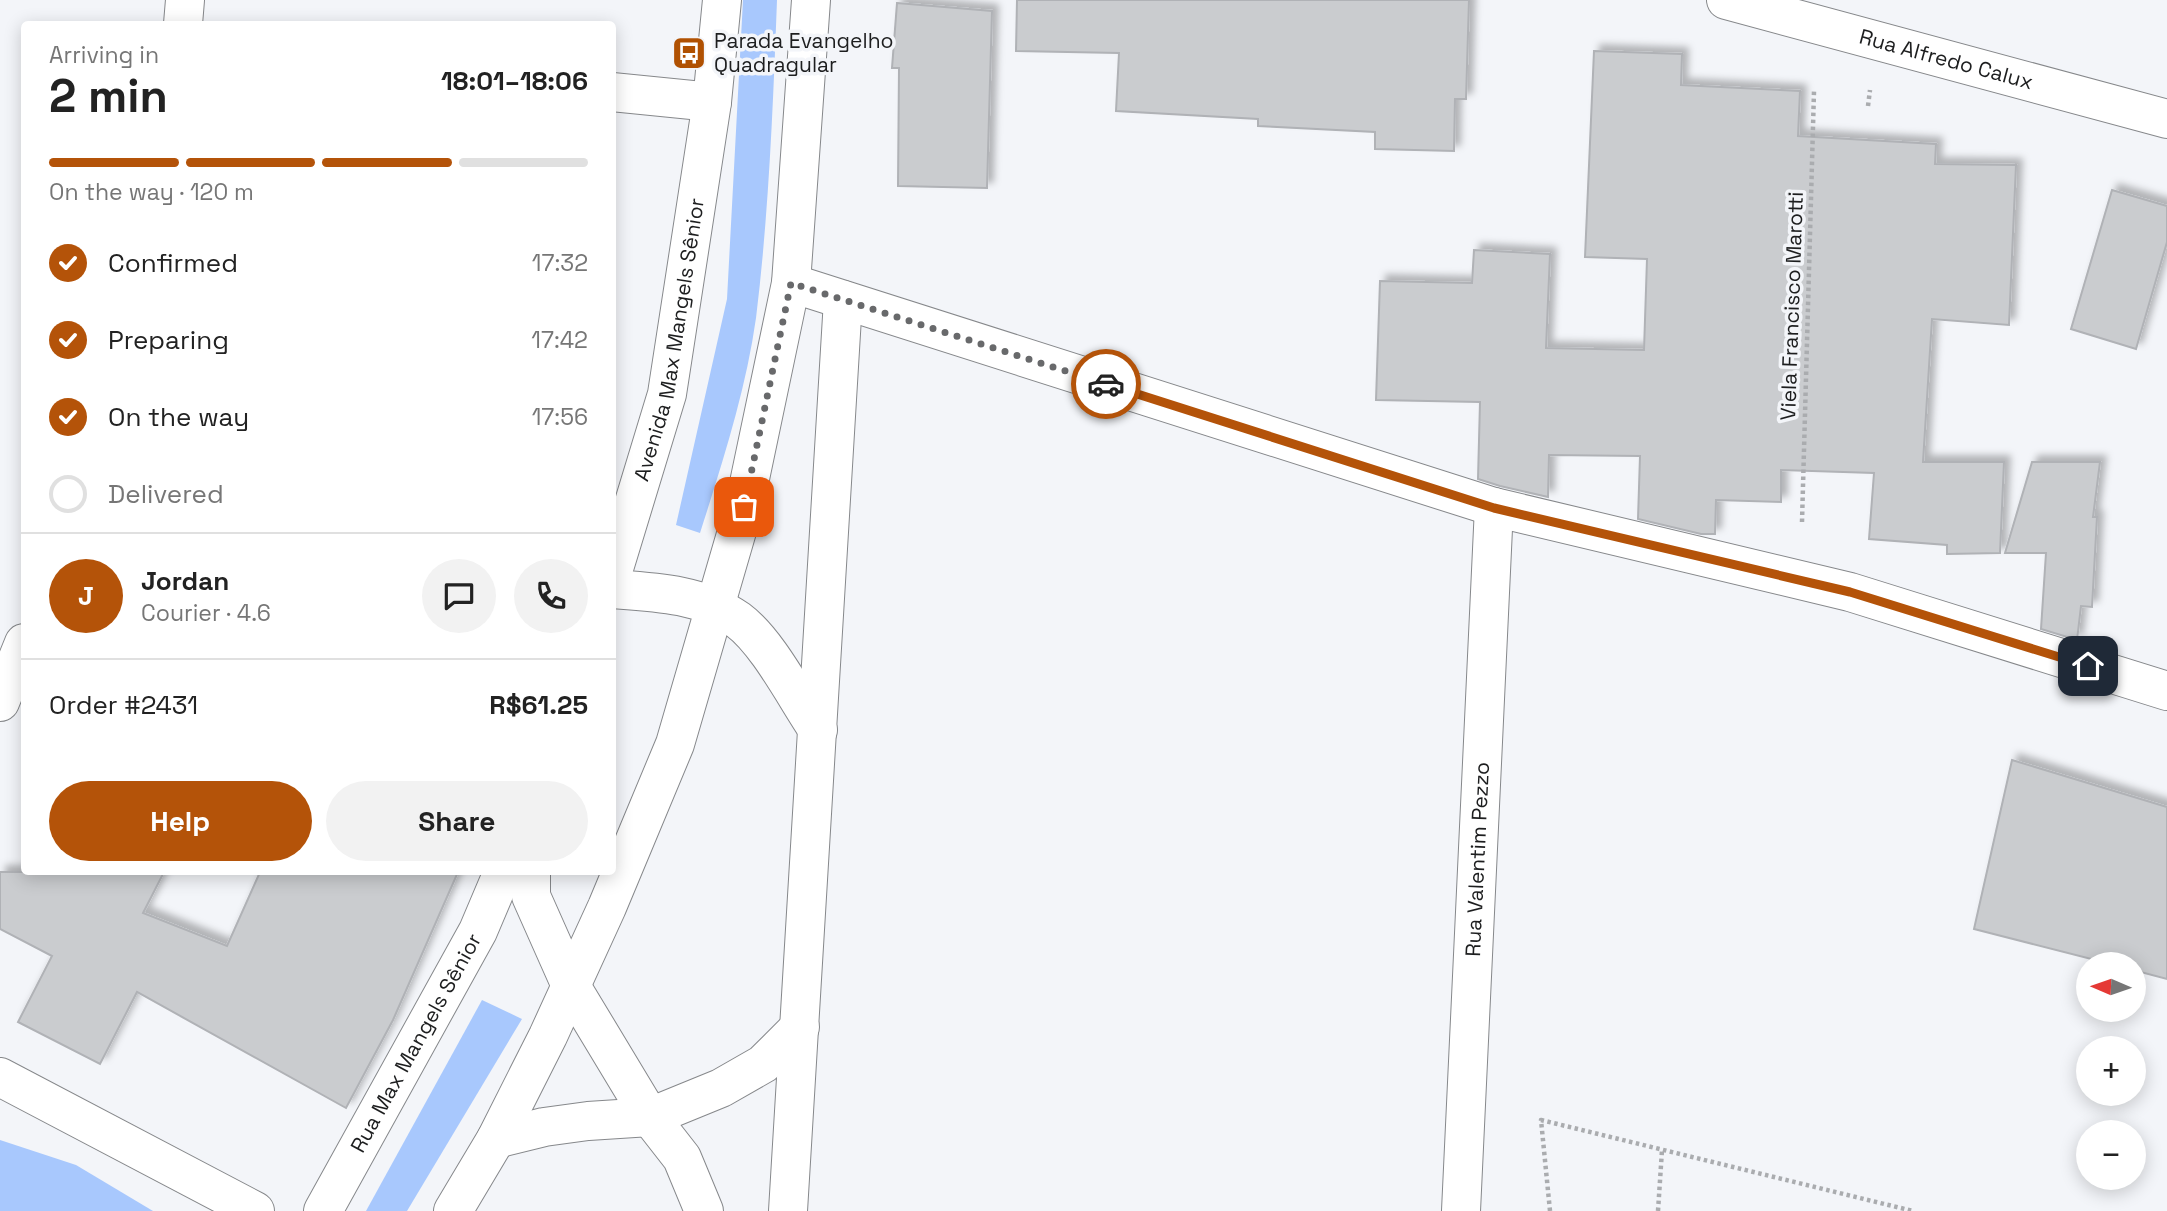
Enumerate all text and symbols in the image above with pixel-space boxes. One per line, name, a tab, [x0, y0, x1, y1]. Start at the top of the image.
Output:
street label: Rua Alfredo Calux	[1856, 23, 2036, 95]
place label: Parada Evangelho Quadragular	[714, 27, 893, 78]
bus stop icon: Parada Evangelho Quadragular	[670, 34, 708, 72]
text: Arriving in	[49, 40, 159, 70]
text: 18:01–18:06	[441, 64, 588, 98]
text: 2 min	[49, 67, 168, 125]
text: On the way · 120 m	[49, 177, 254, 207]
street label: Viela Francisco Marotti	[1774, 191, 1809, 421]
street label: Avenida Max Mangels Sênior	[627, 196, 710, 484]
icon: check	[49, 244, 87, 282]
text: Confirmed	[108, 246, 238, 280]
text: 17:32	[532, 248, 588, 278]
icon: check	[49, 321, 87, 359]
text: Preparing	[108, 323, 229, 357]
text: 17:42	[531, 325, 588, 355]
courier	[1071, 349, 1141, 419]
icon: car	[1087, 365, 1125, 403]
icon: check	[49, 398, 87, 436]
text: On the way	[108, 400, 249, 434]
text: 17:56	[532, 402, 588, 432]
text: Delivered	[108, 477, 224, 511]
pin	[714, 477, 774, 537]
icon: bag	[725, 488, 763, 526]
button: chat	[422, 559, 496, 633]
button: phone	[514, 559, 588, 633]
text: Jordan	[141, 564, 229, 598]
text: J	[78, 579, 94, 613]
text: Courier · 4.6	[141, 598, 271, 628]
pin	[2058, 636, 2118, 696]
icon: home	[2069, 647, 2107, 685]
text: Order #2431	[49, 688, 198, 722]
text: R$61.25	[489, 688, 588, 722]
street label: Rua Valentim Pezzo	[1459, 761, 1495, 957]
button: Help	[49, 781, 312, 861]
button: Share	[326, 781, 588, 861]
street label: Rua Max Mangels Sênior	[344, 928, 487, 1157]
north arrow	[2076, 952, 2146, 1022]
map controls	[2076, 952, 2146, 1190]
button: +	[2076, 1036, 2146, 1106]
button: −	[2076, 1120, 2146, 1190]

